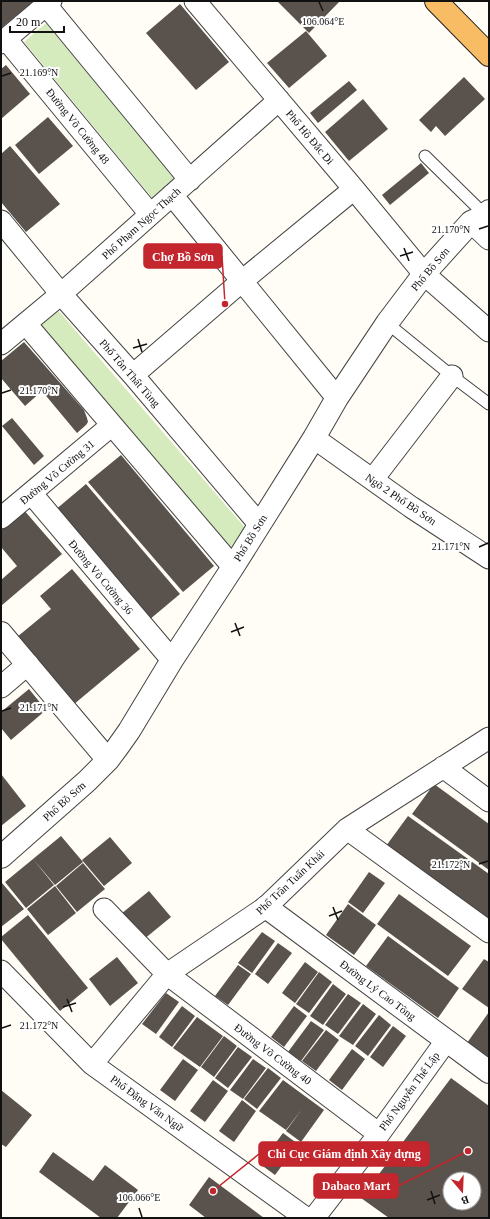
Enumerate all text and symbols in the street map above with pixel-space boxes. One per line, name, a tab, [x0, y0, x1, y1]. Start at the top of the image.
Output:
scale bar	[10, 8, 64, 34]
text: 20 m	[16, 15, 41, 29]
text: 106.064°E	[302, 16, 344, 27]
text: 21.169°N	[20, 67, 58, 78]
street label: Đường Võ Cường 48	[44, 86, 112, 166]
street label: Phố Hồ Đắc Di	[284, 107, 336, 167]
street label: Phố Phạm Ngọc Thạch	[99, 184, 183, 261]
text: 21.170°N	[432, 224, 470, 235]
callout: Chợ Bồ Sơn	[144, 244, 222, 268]
street label: Phố Bồ Sơn	[408, 245, 452, 293]
text: Chợ Bồ Sơn	[152, 250, 214, 264]
street label: Phố Tôn Thất Tùng	[97, 337, 163, 410]
text: 21.170°N	[20, 385, 58, 396]
street label: Đường Võ Cường 31	[17, 437, 97, 507]
street label: Ngõ 2 Phố Bồ Sơn	[363, 471, 439, 527]
street label: Phố Bồ Sơn	[231, 512, 269, 564]
street label: Đường Võ Cường 36	[66, 537, 136, 617]
text: 21.171°N	[432, 541, 470, 552]
text: 21.171°N	[20, 702, 58, 713]
street label: Phố Bồ Sơn	[40, 779, 88, 823]
street label: Phố Trần Tuấn Khải	[253, 847, 327, 917]
text: 21.172°N	[432, 859, 470, 870]
street label: Đường Lý Cao Tông	[338, 958, 419, 1023]
text: 21.172°N	[20, 1020, 58, 1031]
street label: Đường Võ Cường 40	[232, 1021, 314, 1087]
street label: Phố Nguyễn Thế Lập	[376, 1049, 442, 1133]
street label: Phố Đặng Văn Ngữ	[108, 1073, 186, 1134]
callout: Chi Cục Giám định Xây dựng	[259, 1142, 429, 1166]
text: Chi Cục Giám định Xây dựng	[267, 1147, 421, 1161]
north arrow	[442, 1171, 482, 1211]
callout: Dabaco Mart	[314, 1174, 398, 1198]
text: Dabaco Mart	[322, 1179, 390, 1193]
text: 106.066°E	[118, 1192, 160, 1203]
text: B	[459, 1194, 471, 1208]

